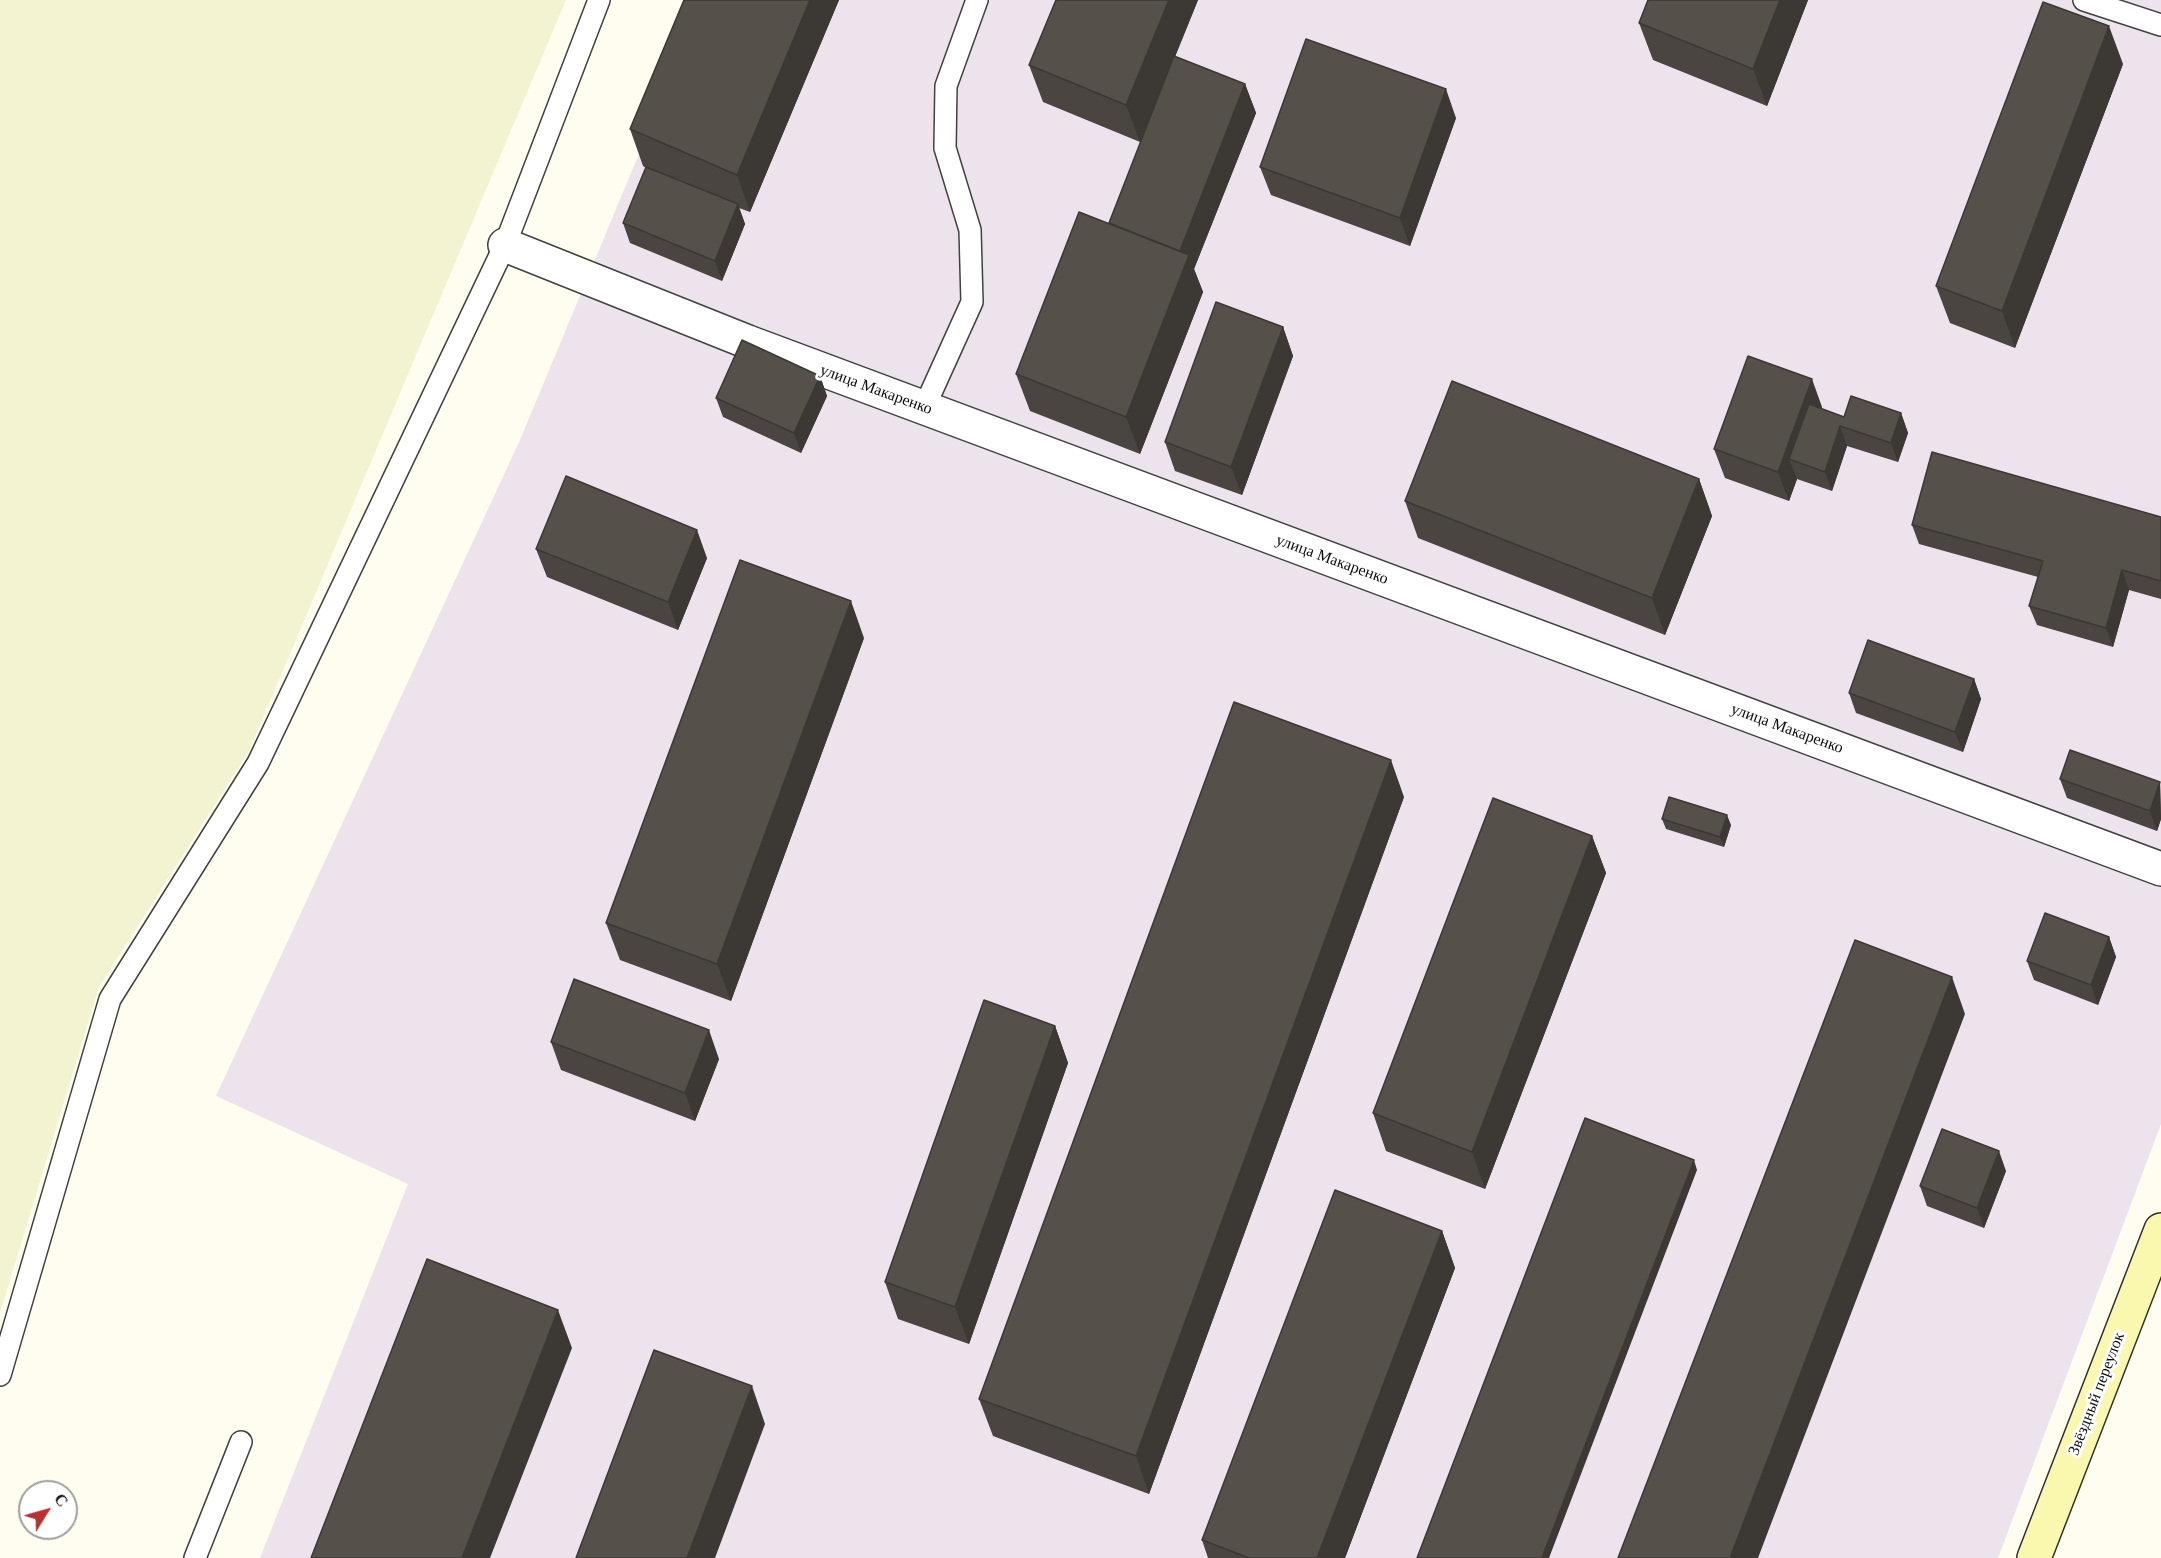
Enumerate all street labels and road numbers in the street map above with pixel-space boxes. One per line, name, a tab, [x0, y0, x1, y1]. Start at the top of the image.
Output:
street label: улица Макаренко	[817, 361, 935, 419]
street label: улица Макаренко	[1273, 531, 1391, 589]
street label: улица Макаренко	[1728, 700, 1846, 758]
street label: Звёздный переулок	[2065, 1330, 2129, 1458]

